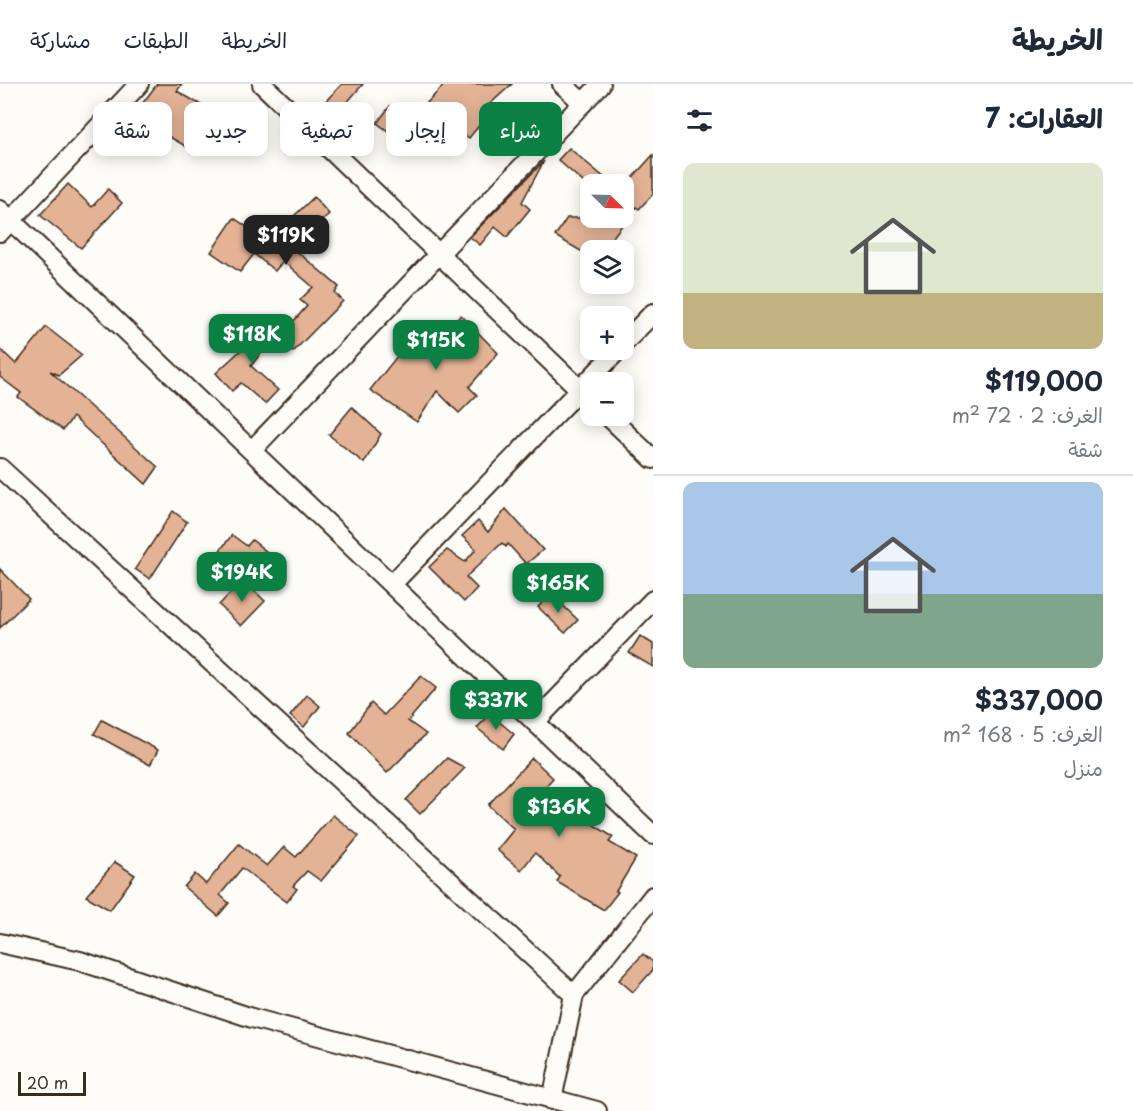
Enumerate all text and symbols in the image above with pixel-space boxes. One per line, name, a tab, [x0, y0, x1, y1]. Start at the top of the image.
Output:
text: الخريطة	[1012, 17, 1103, 60]
text: مشاركة	[30, 23, 91, 55]
text: الطبقات	[124, 23, 189, 55]
text: الخريطة	[222, 23, 287, 55]
text: العقارات: 7	[985, 98, 1103, 137]
chip: شقة	[93, 102, 172, 156]
chip: جديد	[184, 102, 268, 156]
chip: تصفية	[280, 102, 374, 156]
chip: إيجار	[386, 102, 467, 156]
chip: شراء	[479, 102, 562, 156]
icon: filters	[683, 104, 716, 137]
north arrow	[580, 174, 634, 228]
map controls	[580, 174, 634, 426]
icon: home	[839, 202, 947, 310]
pin: $119K	[244, 215, 328, 266]
text: $119K	[257, 219, 315, 249]
button: layers	[580, 240, 634, 294]
button: +	[580, 306, 634, 360]
pin: $118K	[210, 314, 294, 365]
text: $118K	[223, 318, 281, 348]
pin: $115K	[394, 320, 478, 371]
text: $115K	[407, 324, 465, 354]
text: $119,000	[985, 361, 1103, 400]
button: −	[580, 372, 634, 426]
text: الغرف: 2 · 72 m²	[952, 400, 1103, 430]
text: شقة	[1068, 434, 1103, 464]
icon: home	[839, 521, 947, 629]
pin: $194K	[200, 552, 284, 603]
text: $194K	[211, 556, 273, 586]
pin: $165K	[516, 563, 600, 614]
text: $165K	[526, 567, 590, 597]
pin: $337K	[454, 680, 538, 731]
text: $337,000	[975, 680, 1103, 719]
text: $337K	[464, 684, 528, 714]
text: الغرف: 5 · 168 m²	[943, 719, 1103, 749]
text: منزل	[1064, 753, 1103, 783]
pin: $136K	[517, 787, 601, 838]
text: $136K	[527, 791, 591, 821]
scale bar	[18, 1069, 86, 1096]
text: 20 m	[27, 1070, 68, 1094]

